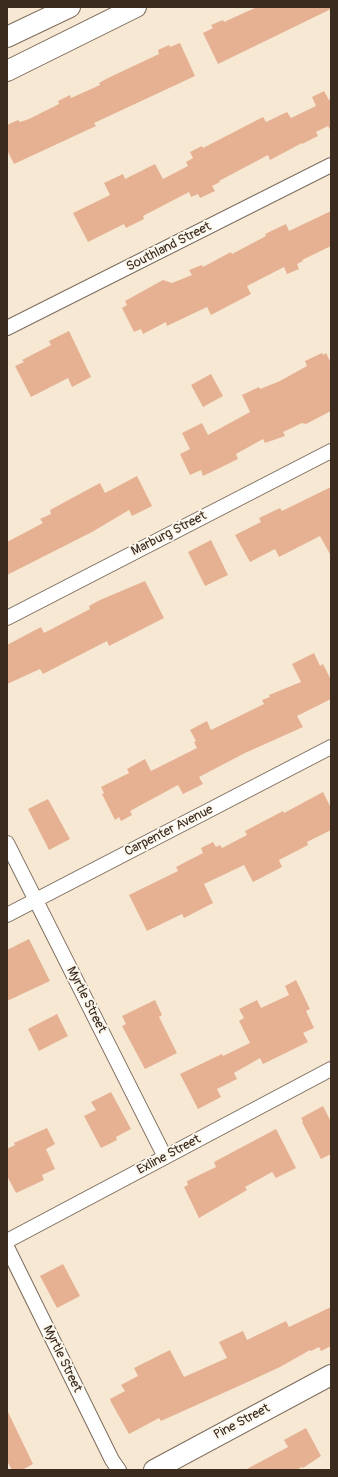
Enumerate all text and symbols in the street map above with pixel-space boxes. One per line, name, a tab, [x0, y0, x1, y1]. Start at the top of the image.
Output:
street label: Southland Street	[124, 219, 214, 275]
street label: Marburg Street	[129, 508, 209, 560]
street label: Carpenter Avenue	[122, 802, 216, 860]
street label: Myrtle Street	[63, 964, 109, 1036]
street label: Exline Street	[135, 1132, 203, 1178]
street label: Myrtle Street	[39, 1323, 85, 1395]
street label: Pine Street	[211, 1401, 273, 1443]

